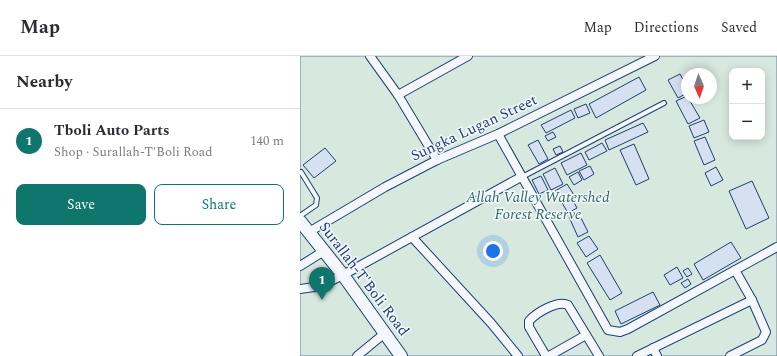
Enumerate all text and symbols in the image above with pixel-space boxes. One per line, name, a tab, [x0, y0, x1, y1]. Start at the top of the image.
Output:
text: Map	[20, 13, 60, 42]
text: Map	[584, 17, 612, 38]
text: Directions	[634, 17, 699, 38]
text: Saved	[721, 17, 757, 38]
north arrow	[681, 68, 717, 104]
map controls	[729, 68, 765, 140]
button: +	[729, 68, 765, 104]
text: Nearby	[16, 69, 72, 95]
street label: Sungka Lugan Street	[407, 89, 541, 167]
button: −	[729, 104, 765, 140]
text: Tboli Auto Parts	[54, 119, 170, 142]
text: 1	[25, 131, 33, 151]
text: 140 m	[250, 131, 284, 151]
text: Shop · Surallah-T'Boli Road	[54, 142, 212, 162]
button: Save	[16, 184, 146, 225]
button: Share	[154, 184, 284, 225]
park label: Allah Valley Watershed Forest Reserve	[465, 186, 610, 226]
street label: Surallah-T'Boli Road	[313, 217, 415, 341]
your location	[483, 241, 503, 261]
pin: 1	[309, 267, 335, 300]

